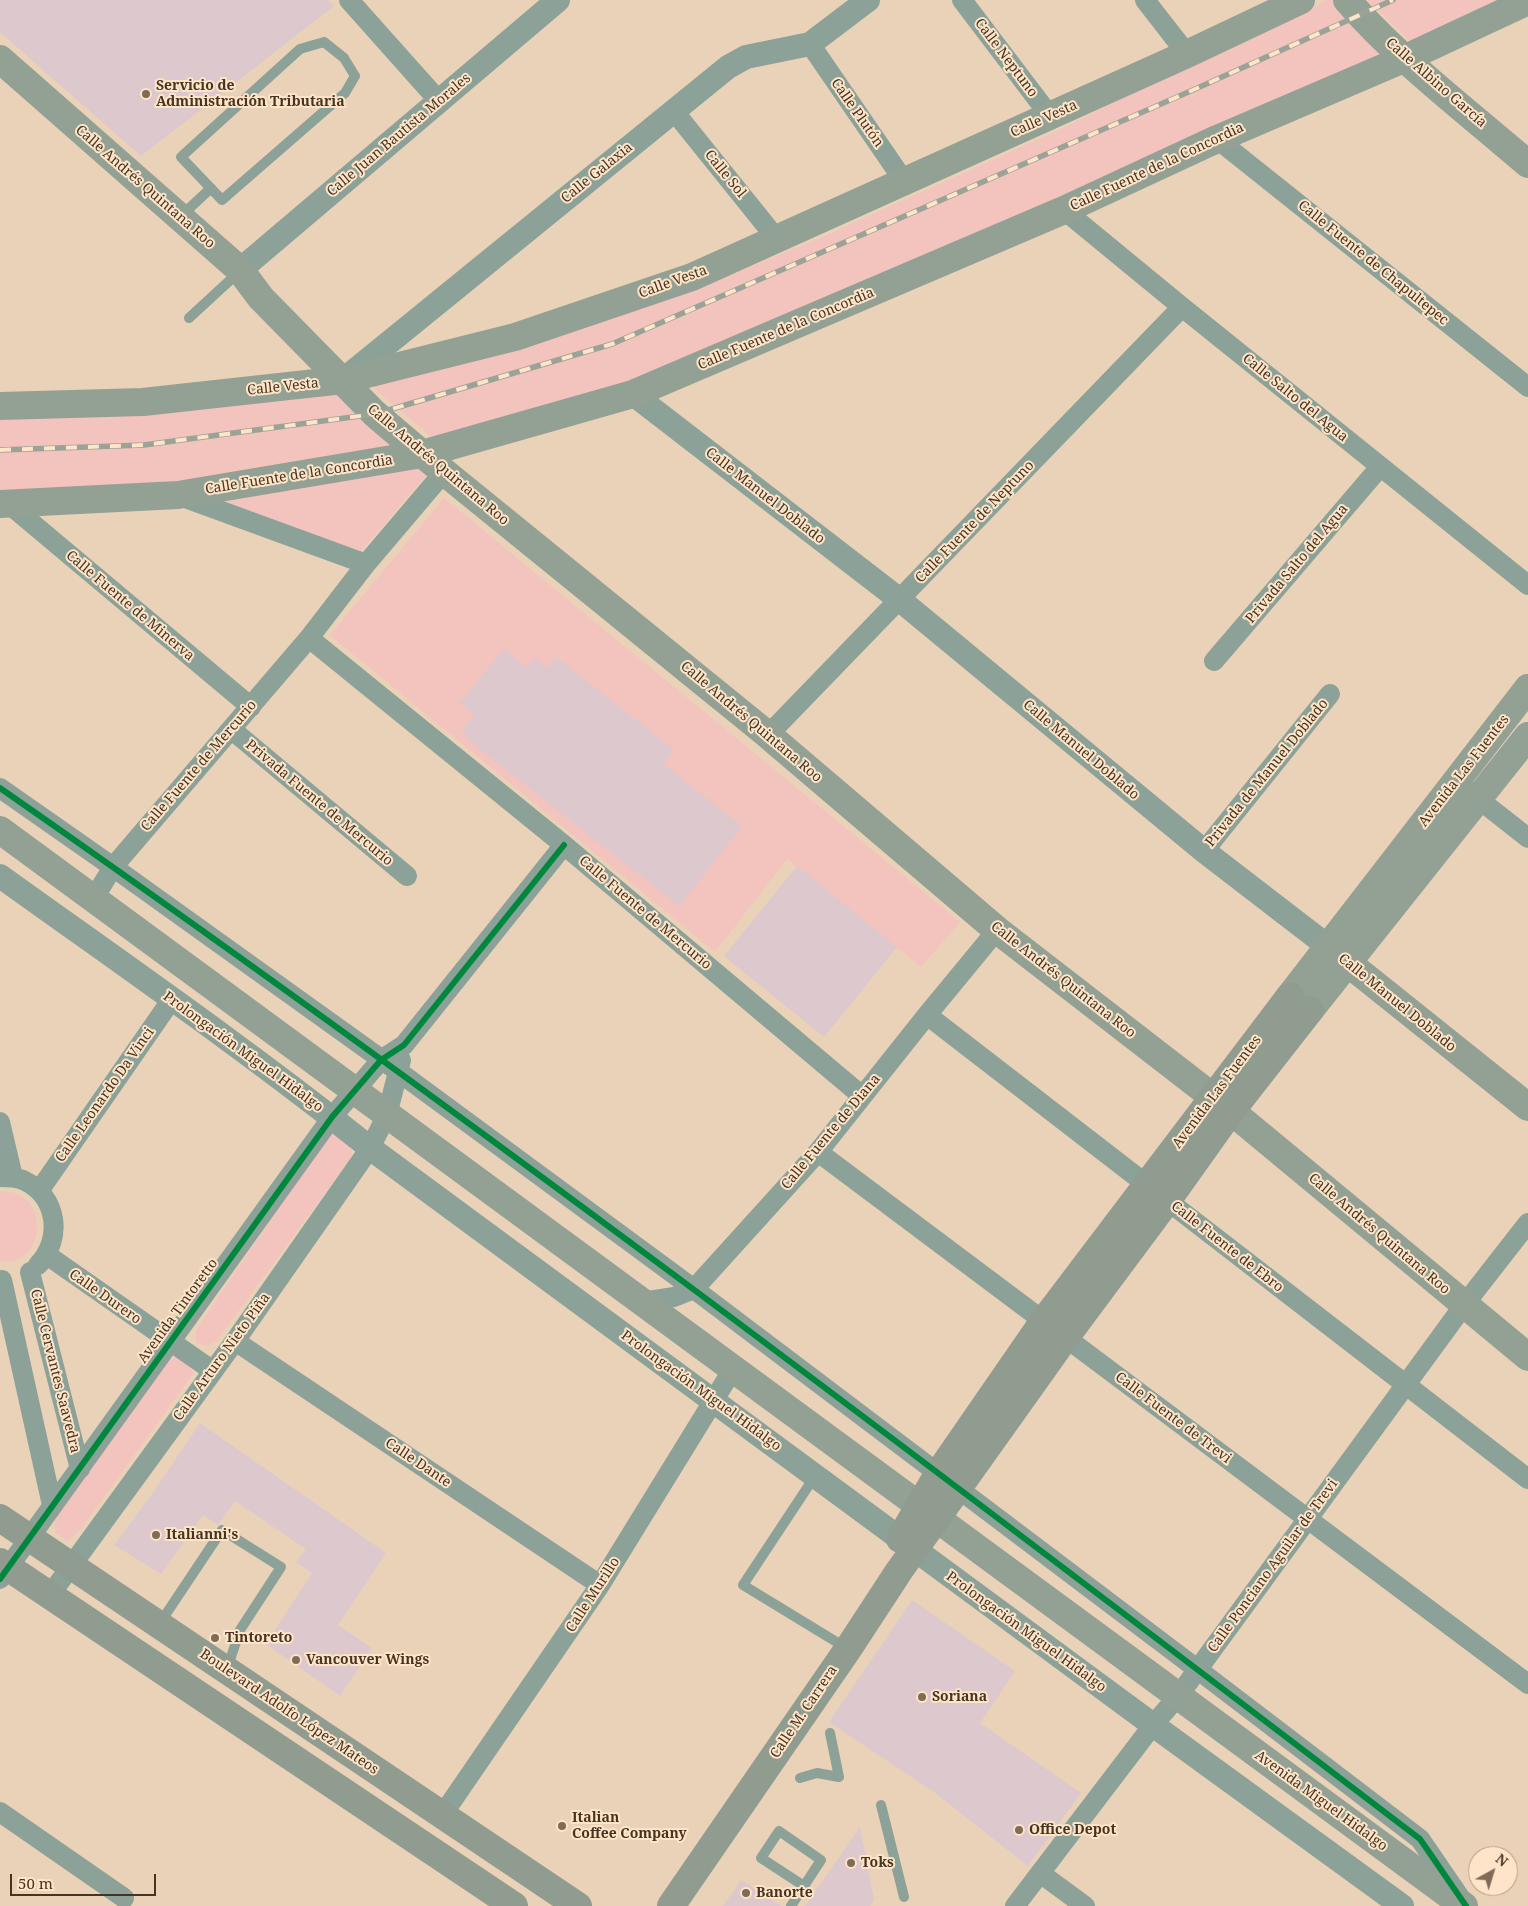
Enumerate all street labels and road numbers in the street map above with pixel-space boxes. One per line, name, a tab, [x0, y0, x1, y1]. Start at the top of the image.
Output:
street label: Calle Neptuno	[971, 15, 1041, 101]
street label: Calle Albino García	[1382, 35, 1490, 131]
street label: Calle Juan Bautista Morales	[324, 70, 474, 200]
street label: Calle Plutón	[827, 75, 887, 151]
street label: Calle Vesta	[1008, 97, 1080, 141]
street label: Calle Fuente de la Concordia	[1067, 119, 1247, 215]
street label: Calle Andrés Quintana Roo	[72, 122, 218, 252]
street label: Calle Galaxia	[558, 139, 636, 207]
street label: Calle Sol	[701, 147, 749, 201]
street label: Calle Fuente de Chapultepec	[1295, 197, 1451, 329]
street label: Calle Vesta	[637, 262, 709, 302]
street label: Calle Fuente de la Concordia	[695, 284, 877, 374]
street label: Calle Salto del Agua	[1239, 350, 1351, 446]
street label: Calle Vesta	[247, 375, 319, 399]
street label: Calle Andrés Quintana Roo	[364, 401, 512, 529]
street label: Calle Manuel Doblado	[702, 444, 828, 548]
street label: Calle Fuente de la Concordia	[204, 452, 394, 498]
street label: Calle Fuente de Neptuno	[912, 457, 1038, 587]
street label: Privada Salto del Agua	[1242, 501, 1352, 627]
street label: Calle Fuente de Minerva	[62, 547, 198, 665]
street label: Calle Andrés Quintana Roo	[677, 658, 825, 786]
street label: Privada de Manuel Doblado	[1202, 696, 1332, 850]
street label: Calle Fuente de Mercurio	[138, 697, 260, 835]
street label: Calle Manuel Doblado	[1020, 697, 1142, 803]
street label: Avenida Las Fuentes	[1415, 712, 1513, 830]
street label: Privada Fuente de Mercurio	[242, 736, 396, 870]
street label: Calle Fuente de Mercurio	[575, 853, 715, 973]
street label: Calle Andrés Quintana Roo	[987, 918, 1139, 1042]
street label: Calle Manuel Doblado	[1335, 950, 1459, 1056]
street label: Prolongación Miguel Hidalgo	[160, 988, 326, 1116]
street label: Calle Leonardo Da Vinci	[52, 1024, 158, 1166]
street label: Avenida Las Fuentes	[1169, 1032, 1265, 1152]
street label: Calle Fuente de Diana	[778, 1071, 884, 1193]
street label: Calle Andrés Quintana Roo	[1305, 1170, 1453, 1298]
street label: Calle Fuente de Ebro	[1168, 1198, 1286, 1296]
street label: Avenida Tintoretto	[134, 1255, 222, 1367]
street label: Calle Durero	[66, 1266, 144, 1328]
street label: Calle Cervantes Saavedra	[27, 1287, 83, 1455]
street label: Calle Arturo Nieto Piña	[170, 1290, 274, 1424]
street label: Prolongación Miguel Hidalgo	[618, 1327, 784, 1455]
street label: Calle Fuente de Trevi	[1112, 1369, 1234, 1467]
street label: Calle Dante	[382, 1435, 454, 1491]
street label: Calle Ponciano Aguilar de Trevi	[1205, 1476, 1341, 1656]
street label: Calle Murillo	[562, 1554, 624, 1636]
street label: Prolongación Miguel Hidalgo	[943, 1568, 1109, 1696]
street label: Boulevard Adolfo López Mateos	[197, 1646, 381, 1778]
street label: Calle M. Carrera	[767, 1663, 841, 1761]
street label: Avenida Miguel Hidalgo	[1251, 1747, 1391, 1855]

